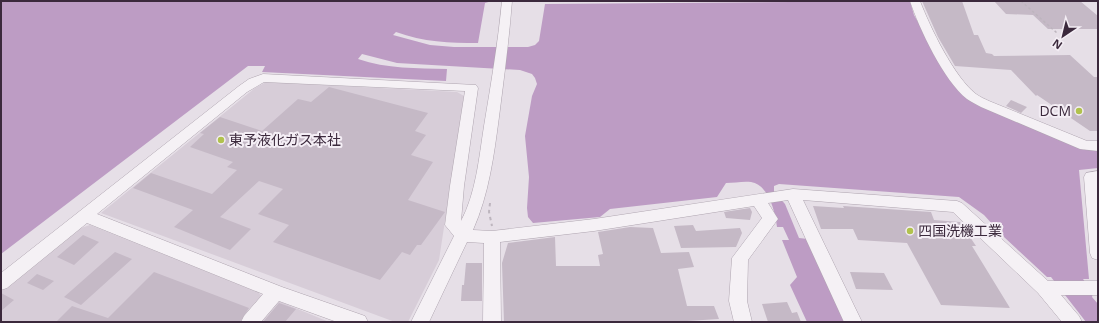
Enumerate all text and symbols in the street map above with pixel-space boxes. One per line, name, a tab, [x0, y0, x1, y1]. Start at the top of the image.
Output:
north arrow	[1043, 16, 1083, 56]
text: N	[1049, 36, 1065, 53]
place label: DCM	[1039, 101, 1071, 120]
marker: DCM	[1074, 106, 1084, 116]
place label: 東予液化ガス本社	[229, 130, 341, 149]
marker: 東予液化ガス本社	[216, 135, 226, 145]
place label: 四国洗機工業	[918, 221, 1002, 240]
marker: 四国洗機工業	[905, 226, 915, 236]

